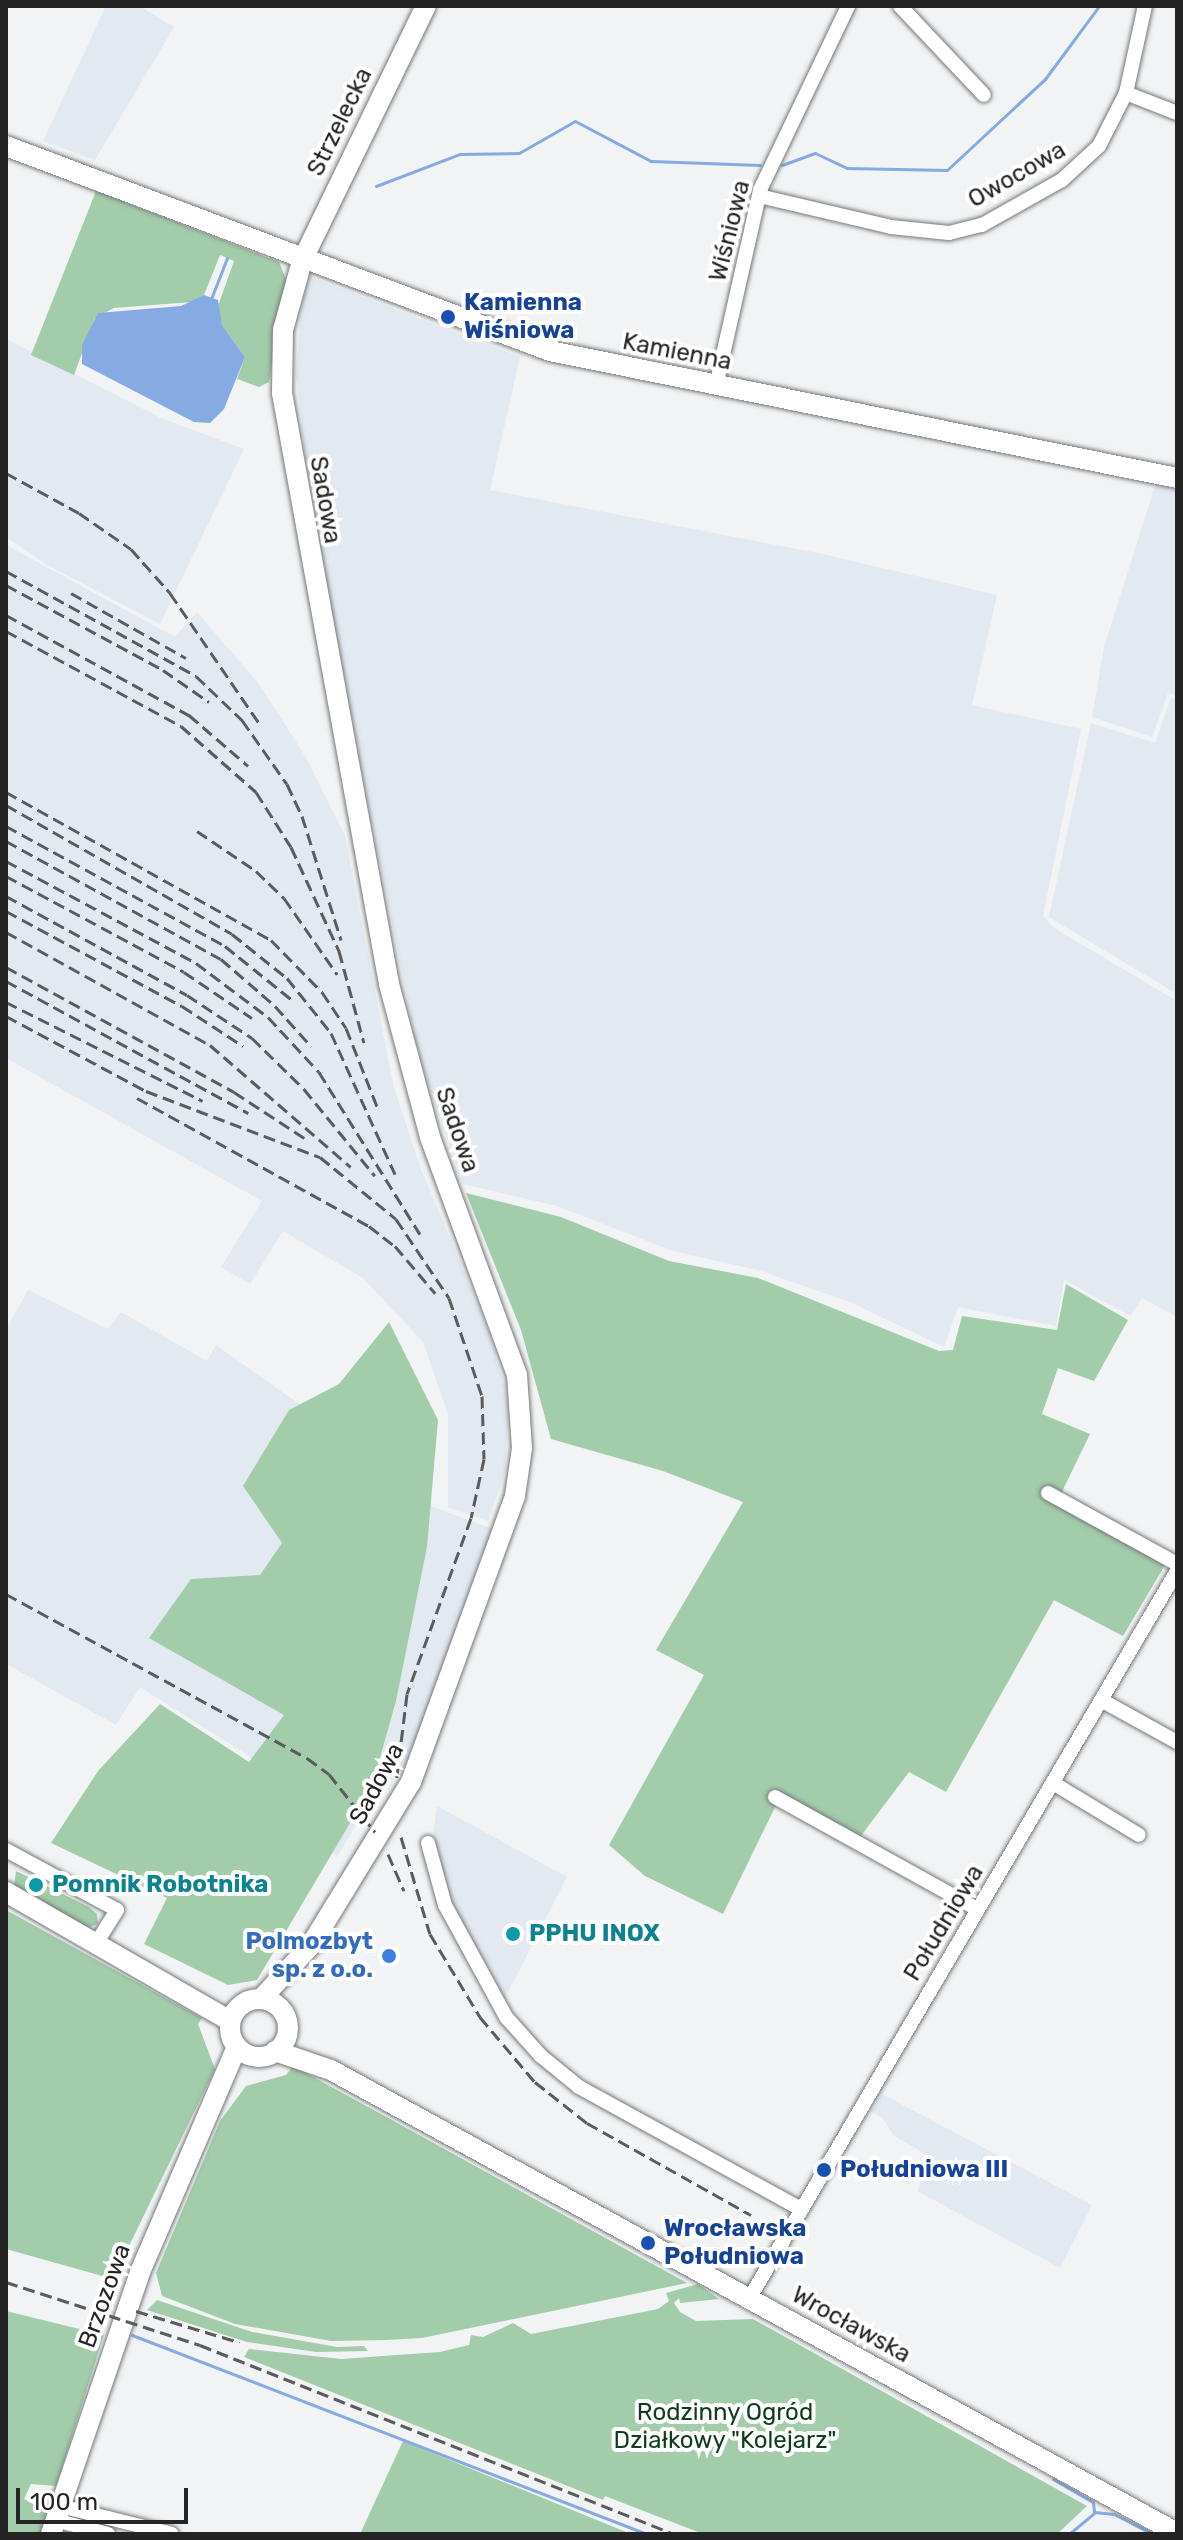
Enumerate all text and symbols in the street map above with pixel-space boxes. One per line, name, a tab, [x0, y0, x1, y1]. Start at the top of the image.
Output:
street label: Strzelecka	[301, 63, 379, 181]
street label: Owocowa	[963, 136, 1071, 214]
street label: Wiśniowa	[704, 177, 756, 285]
place label: Kamienna Wiśniowa	[464, 289, 582, 345]
marker: Kamienna Wiśniowa	[439, 308, 457, 326]
street label: Kamienna	[620, 327, 734, 377]
street label: Sadowa	[303, 454, 347, 546]
street label: Sadowa	[429, 1084, 485, 1176]
street label: Sadowa	[344, 1738, 410, 1830]
street label: Południowa	[898, 1860, 990, 1986]
place label: Pomnik Robotnika	[52, 1871, 268, 1899]
marker: Pomnik Robotnika	[27, 1876, 45, 1894]
place label: PPHU INOX	[529, 1920, 660, 1948]
marker: PPHU INOX	[504, 1925, 522, 1943]
place label: Polmozbyt sp. z o.o.	[245, 1928, 373, 1984]
marker: Polmozbyt sp. z o.o.	[380, 1947, 398, 1965]
place label: Południowa III	[840, 2156, 1008, 2184]
marker: Południowa III	[815, 2161, 833, 2179]
place label: Wrocławska Południowa	[664, 2215, 807, 2271]
marker: Wrocławska Południowa	[639, 2234, 657, 2252]
street label: Brzozowa	[73, 2240, 137, 2352]
street label: Wrocławska	[787, 2281, 915, 2369]
park label: Rodzinny Ogród Działkowy "Kolejarz"	[613, 2399, 837, 2455]
scale bar	[20, 2472, 192, 2522]
text: 100 m	[30, 2488, 98, 2516]

